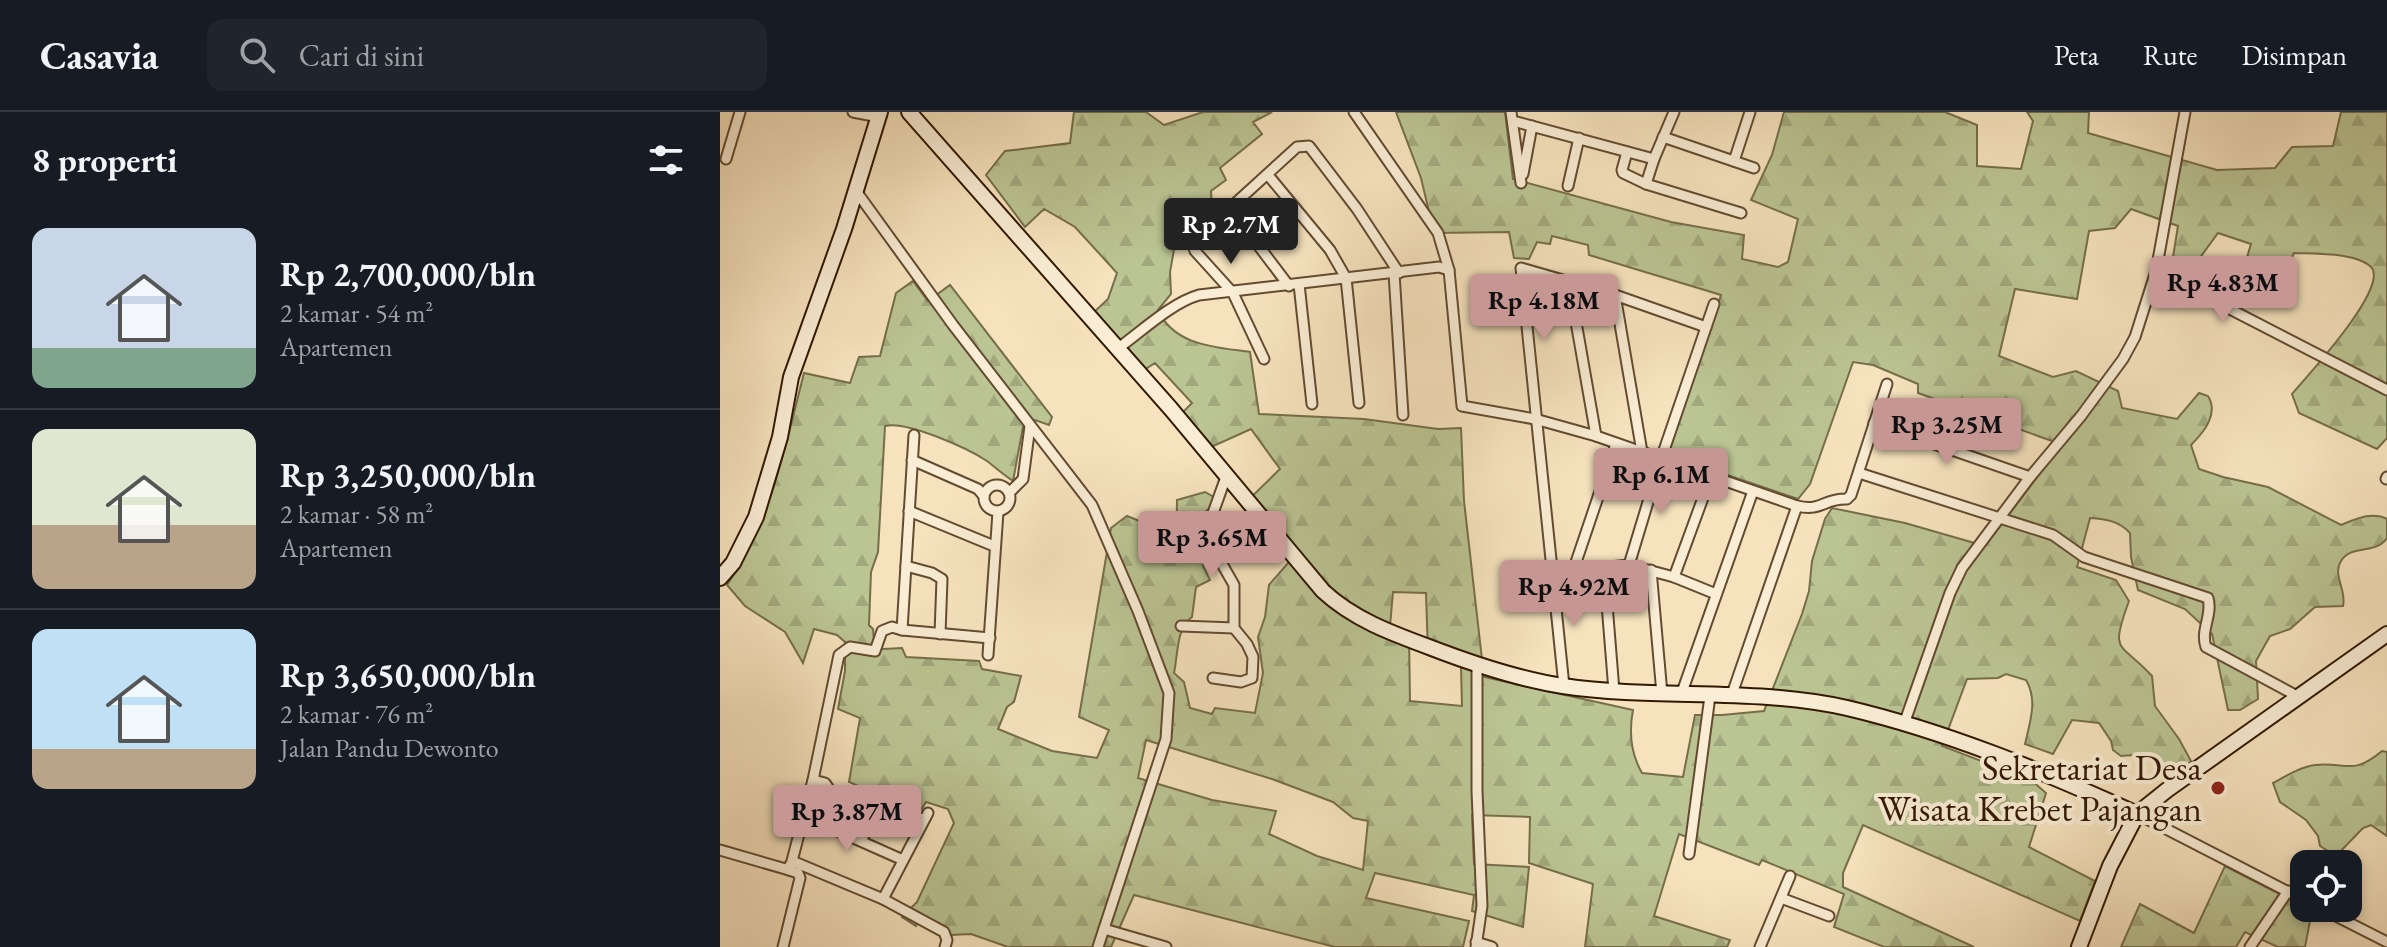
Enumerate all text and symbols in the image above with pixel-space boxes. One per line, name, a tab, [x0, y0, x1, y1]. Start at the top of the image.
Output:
search box	[207, 19, 767, 91]
text: Casavia	[40, 31, 159, 80]
icon: search	[235, 33, 279, 77]
text: Cari di sini	[299, 36, 424, 75]
text: Peta	[2054, 37, 2099, 73]
text: Rute	[2143, 37, 2197, 73]
text: Disimpan	[2241, 37, 2347, 73]
text: 8 properti	[32, 138, 177, 182]
icon: filters	[644, 138, 688, 182]
pin: Rp 2.7M	[1157, 198, 1305, 266]
text: Rp 2.7M	[1182, 207, 1280, 241]
text: Rp 2,700,000/bln	[280, 252, 536, 296]
pin: Rp 4.83M	[2140, 256, 2306, 324]
icon: home	[96, 260, 192, 356]
text: Rp 4.83M	[2167, 265, 2279, 299]
pin: Rp 4.18M	[1461, 274, 1627, 342]
text: Rp 4.18M	[1488, 283, 1600, 317]
text: 2 kamar · 54 m²	[280, 296, 433, 330]
text: Apartemen	[280, 330, 392, 364]
pin: Rp 3.25M	[1864, 398, 2030, 466]
text: Rp 3.25M	[1891, 407, 2003, 441]
pin: Rp 6.1M	[1587, 448, 1735, 516]
text: Rp 3,250,000/bln	[280, 453, 536, 497]
text: Rp 6.1M	[1612, 457, 1710, 491]
icon: home	[96, 461, 192, 557]
text: 2 kamar · 58 m²	[280, 497, 433, 531]
pin: Rp 3.65M	[1129, 511, 1295, 579]
text: Rp 3.65M	[1156, 520, 1268, 554]
text: Apartemen	[280, 531, 392, 565]
pin: Rp 4.92M	[1491, 560, 1657, 628]
text: Rp 4.92M	[1518, 569, 1630, 603]
text: Rp 3,650,000/bln	[280, 653, 536, 697]
icon: home	[96, 661, 192, 757]
text: 2 kamar · 76 m²	[280, 697, 433, 731]
text: Jalan Pandu Dewonto	[280, 731, 499, 765]
place label: Sekretariat Desa Wisata Krebet Pajangan	[1878, 744, 2203, 832]
marker: Sekretariat Desa Wisata Krebet Pajangan	[2209, 779, 2227, 797]
pin: Rp 3.87M	[764, 785, 930, 853]
text: Rp 3.87M	[791, 794, 903, 828]
map controls	[2290, 850, 2362, 922]
button: locate	[2290, 850, 2362, 922]

